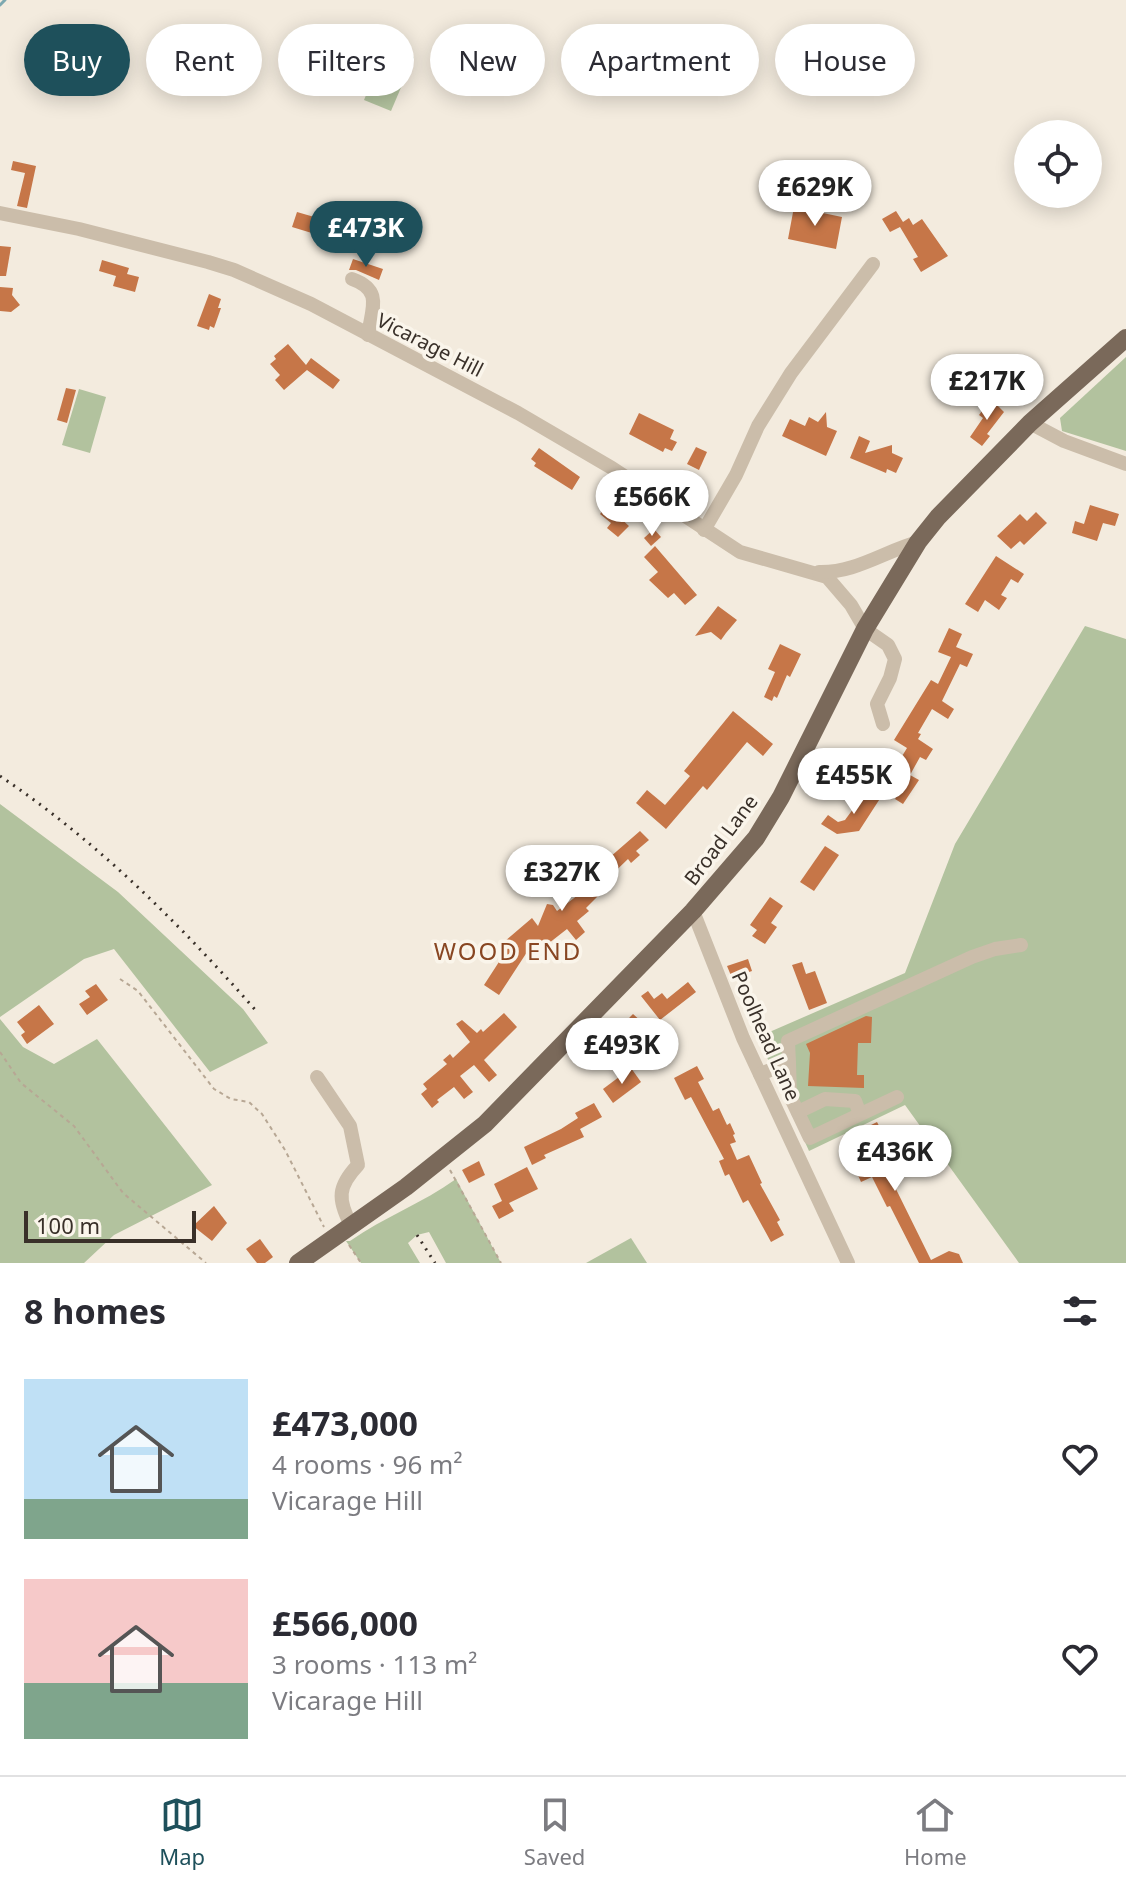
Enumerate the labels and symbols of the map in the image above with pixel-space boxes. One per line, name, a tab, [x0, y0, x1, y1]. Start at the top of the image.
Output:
pin: £629K	[759, 160, 871, 228]
pin: £473K	[310, 201, 422, 269]
street label: Vicarage Hill	[372, 306, 488, 383]
pin: £217K	[931, 354, 1043, 422]
pin: £566K	[596, 470, 708, 538]
pin: £455K	[798, 748, 910, 816]
street label: Broad Lane	[678, 789, 764, 891]
pin: £327K	[506, 845, 618, 913]
district label: WOOD END	[434, 934, 582, 967]
street label: Poolhead Lane	[726, 967, 807, 1105]
pin: £493K	[566, 1018, 678, 1086]
pin: £436K	[839, 1125, 951, 1193]
scale bar	[24, 1207, 196, 1243]

